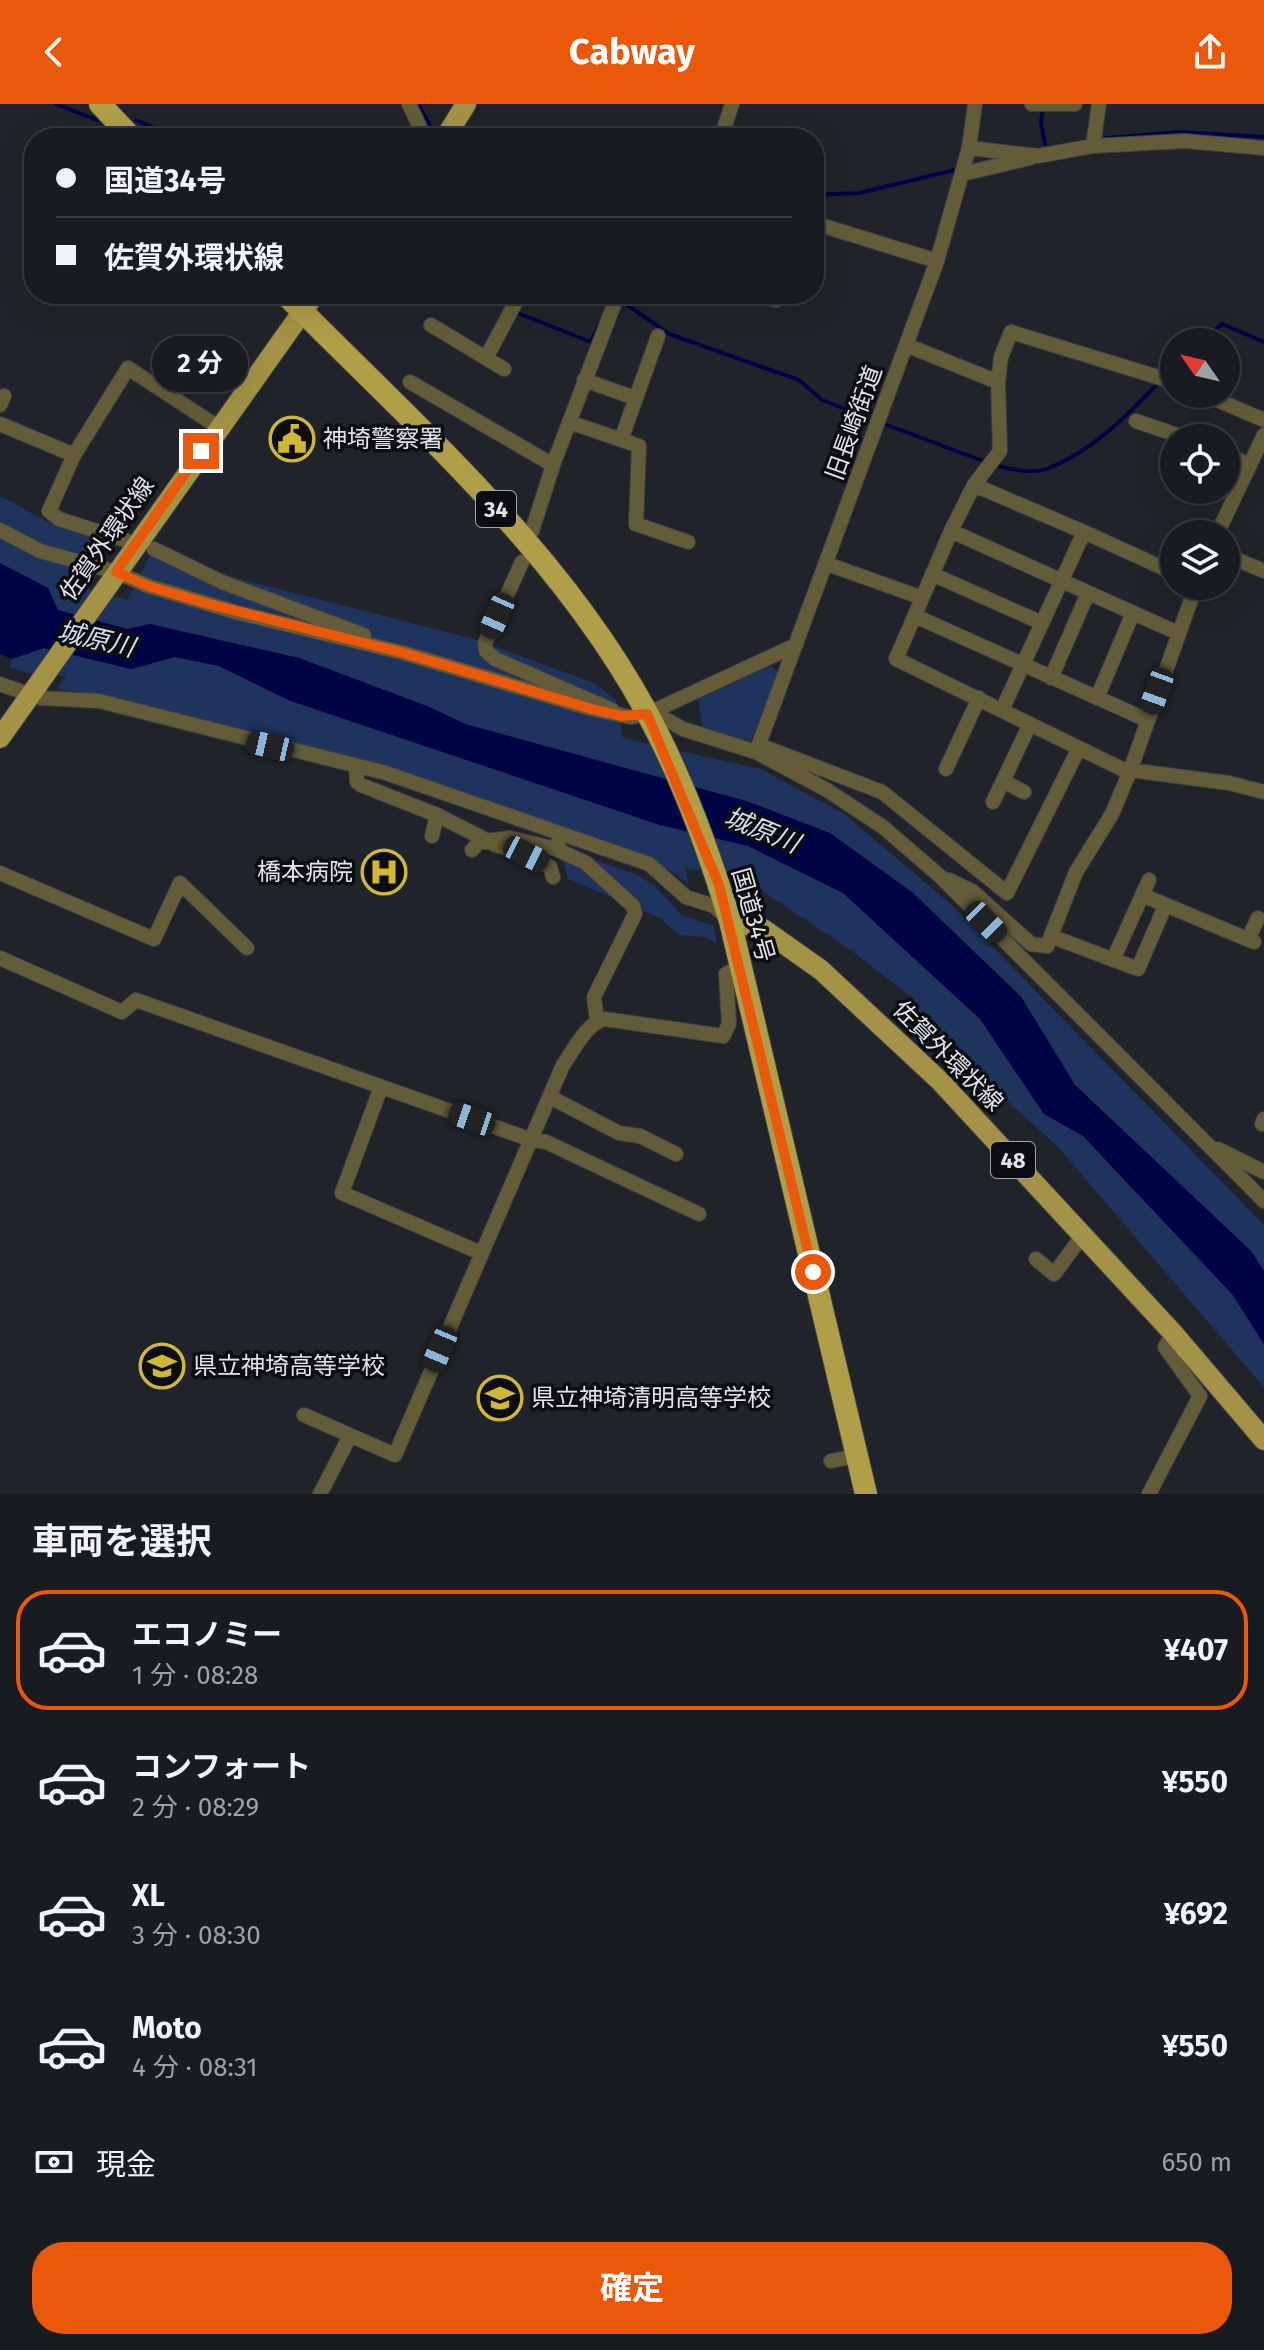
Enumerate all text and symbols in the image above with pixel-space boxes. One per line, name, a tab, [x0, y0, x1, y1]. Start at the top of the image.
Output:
icon: back	[32, 30, 76, 74]
text: Cabway	[569, 30, 695, 74]
icon: share	[1188, 30, 1232, 74]
text: 国道34号	[104, 163, 227, 199]
text: 佐賀外環状線	[104, 240, 284, 276]
north arrow	[1160, 328, 1240, 408]
map controls	[1160, 328, 1240, 600]
callout: 2 分	[153, 335, 249, 391]
text: 2 分	[177, 348, 223, 379]
street label: 旧長崎街道	[820, 362, 888, 484]
public building icon: 神埼警察署	[268, 415, 316, 463]
button: locate	[1160, 424, 1240, 504]
place label: 神埼警察署	[323, 425, 443, 453]
route end	[183, 433, 219, 469]
street label: 佐賀外環状線	[54, 472, 160, 606]
road number: 34	[476, 491, 516, 527]
button: layers	[1160, 520, 1240, 600]
car	[476, 589, 518, 643]
water label: 城原川	[54, 616, 140, 664]
car	[1138, 664, 1176, 718]
car	[244, 729, 296, 763]
water label: 城原川	[720, 801, 807, 861]
car	[499, 832, 553, 876]
hospital icon: 橋本病院	[360, 848, 408, 896]
place label: 橋本病院	[257, 858, 353, 886]
street label: 国道34号	[726, 865, 780, 965]
car	[961, 897, 1011, 947]
street label: 佐賀外環状線	[887, 995, 1009, 1117]
car	[445, 1100, 499, 1138]
road number: 48	[991, 1142, 1035, 1178]
route start	[795, 1254, 831, 1290]
car	[420, 1322, 460, 1376]
school or university icon: 県立神埼高等学校	[138, 1342, 186, 1390]
place label: 県立神埼高等学校	[193, 1352, 385, 1380]
school or university icon: 県立神埼清明高等学校	[476, 1374, 524, 1422]
place label: 県立神埼清明高等学校	[531, 1384, 771, 1412]
text: 車両を選択	[32, 1520, 212, 1564]
icon: car	[36, 1614, 108, 1686]
text: エコノミー	[132, 1617, 282, 1653]
text: ¥407	[1164, 1632, 1228, 1668]
text: 1 分 · 08:28	[132, 1660, 258, 1691]
icon: car	[36, 1746, 108, 1818]
text: コンフォート	[132, 1749, 311, 1785]
text: ¥550	[1162, 1764, 1228, 1800]
text: 2 分 · 08:29	[132, 1792, 259, 1823]
icon: car	[36, 1878, 108, 1950]
text: XL	[132, 1878, 165, 1914]
text: ¥692	[1164, 1896, 1228, 1932]
text: 3 分 · 08:30	[132, 1920, 261, 1951]
icon: car	[36, 2010, 108, 2082]
text: Moto	[132, 2010, 202, 2046]
text: ¥550	[1162, 2028, 1228, 2064]
text: 4 分 · 08:31	[132, 2052, 258, 2083]
icon: cash	[32, 2140, 76, 2184]
text: 現金	[96, 2147, 156, 2183]
text: 650 m	[1162, 2147, 1232, 2178]
button: 確定	[32, 2242, 1232, 2334]

